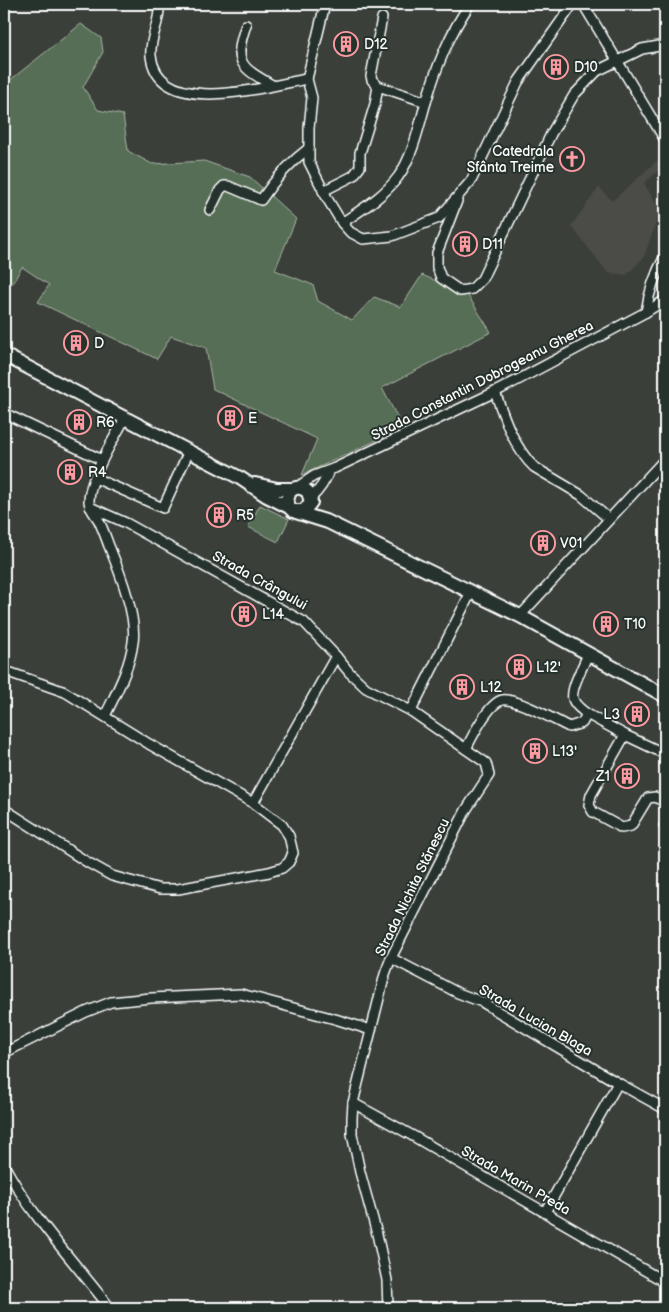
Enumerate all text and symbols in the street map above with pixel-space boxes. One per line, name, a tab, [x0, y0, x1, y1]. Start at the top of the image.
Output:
building icon: D12	[333, 31, 359, 57]
place label: D12	[364, 36, 389, 53]
building icon: D10	[543, 54, 569, 80]
place label: D10	[574, 59, 598, 76]
place label: Catedrala Sfânta Treime	[467, 143, 554, 176]
church icon: Catedrala Sfânta Treime	[559, 146, 585, 172]
building icon: D11	[452, 231, 478, 257]
place label: D11	[482, 236, 503, 253]
street label: Strada Constantin Dobrogeanu Gherea	[368, 317, 596, 444]
building icon: D	[63, 330, 89, 356]
place label: D	[94, 335, 104, 352]
building icon: E	[217, 405, 243, 431]
building icon: R6	[66, 409, 92, 435]
place label: E	[248, 410, 257, 427]
place label: R6	[96, 414, 115, 431]
building icon: R4	[57, 459, 83, 485]
place label: R4	[88, 464, 107, 481]
building icon: R5	[206, 502, 232, 528]
place label: R5	[236, 507, 254, 524]
building icon: V01	[530, 530, 556, 556]
place label: V01	[560, 535, 582, 552]
street label: Strada Crângului	[209, 547, 310, 614]
building icon: L14	[231, 601, 257, 627]
place label: L14	[262, 606, 284, 623]
building icon: T10	[593, 611, 619, 637]
place label: T10	[624, 616, 646, 633]
building icon: L12'	[506, 654, 532, 680]
place label: L12'	[536, 659, 561, 676]
building icon: L12	[449, 674, 475, 700]
place label: L12	[480, 679, 502, 696]
building icon: L3	[624, 701, 650, 727]
place label: L3	[603, 706, 620, 723]
building icon: L13'	[522, 738, 548, 764]
place label: L13'	[552, 743, 577, 760]
building icon: Z1	[614, 763, 640, 789]
place label: Z1	[595, 768, 610, 785]
street label: Strada Nichita Stănescu	[372, 815, 453, 959]
street label: Strada Lucian Blaga	[476, 981, 595, 1060]
street label: Strada Marin Preda	[458, 1142, 573, 1219]

